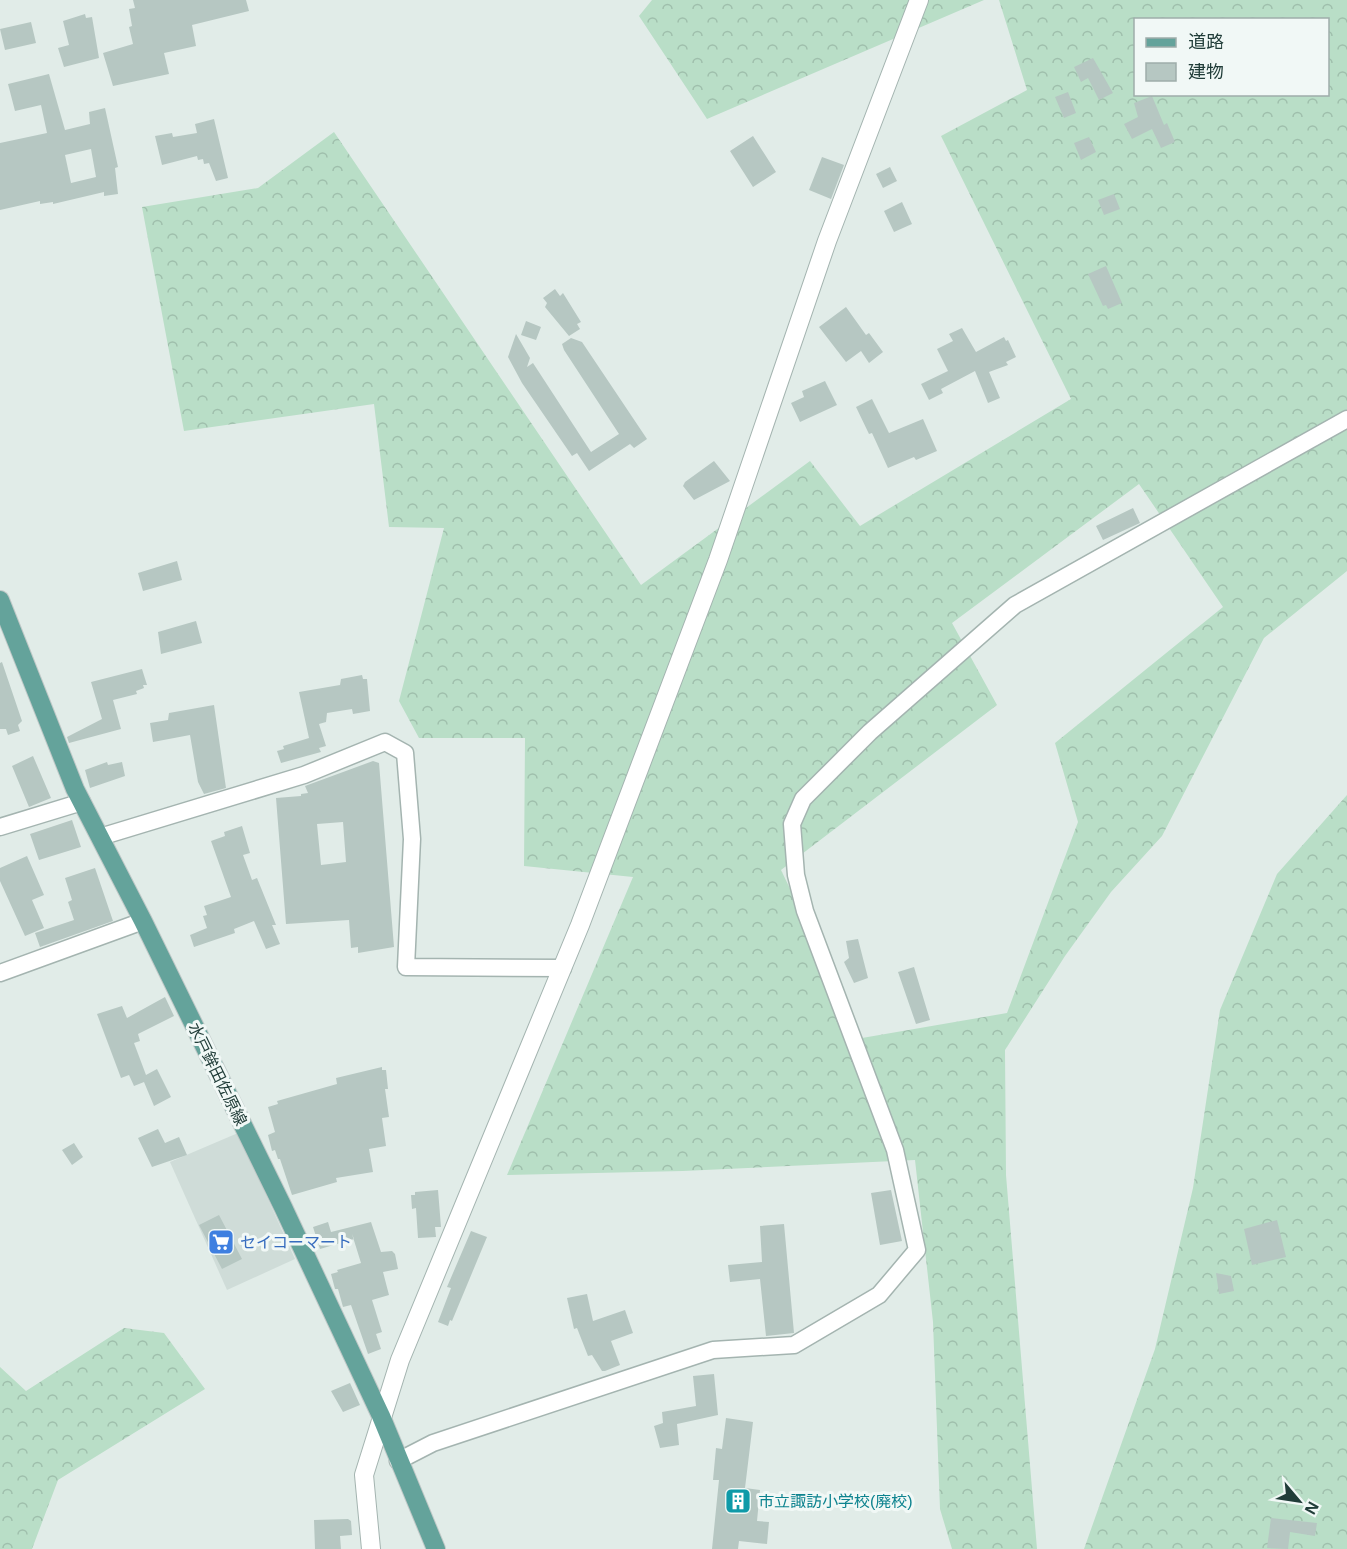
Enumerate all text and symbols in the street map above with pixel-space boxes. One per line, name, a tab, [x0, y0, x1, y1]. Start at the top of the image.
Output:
legend	[1134, 18, 1329, 96]
text: 道路	[1188, 32, 1224, 52]
text: 建物	[1188, 62, 1224, 82]
street label: 水戸鉾田佐原線	[185, 1020, 250, 1128]
supermarket icon: セイコーマート	[206, 1227, 236, 1257]
place label: セイコーマート	[240, 1234, 352, 1251]
north arrow	[1269, 1471, 1329, 1531]
building icon: 市立諏訪小学校(廃校)	[723, 1486, 753, 1516]
place label: 市立諏訪小学校(廃校)	[758, 1493, 913, 1510]
text: N	[1301, 1499, 1322, 1517]

